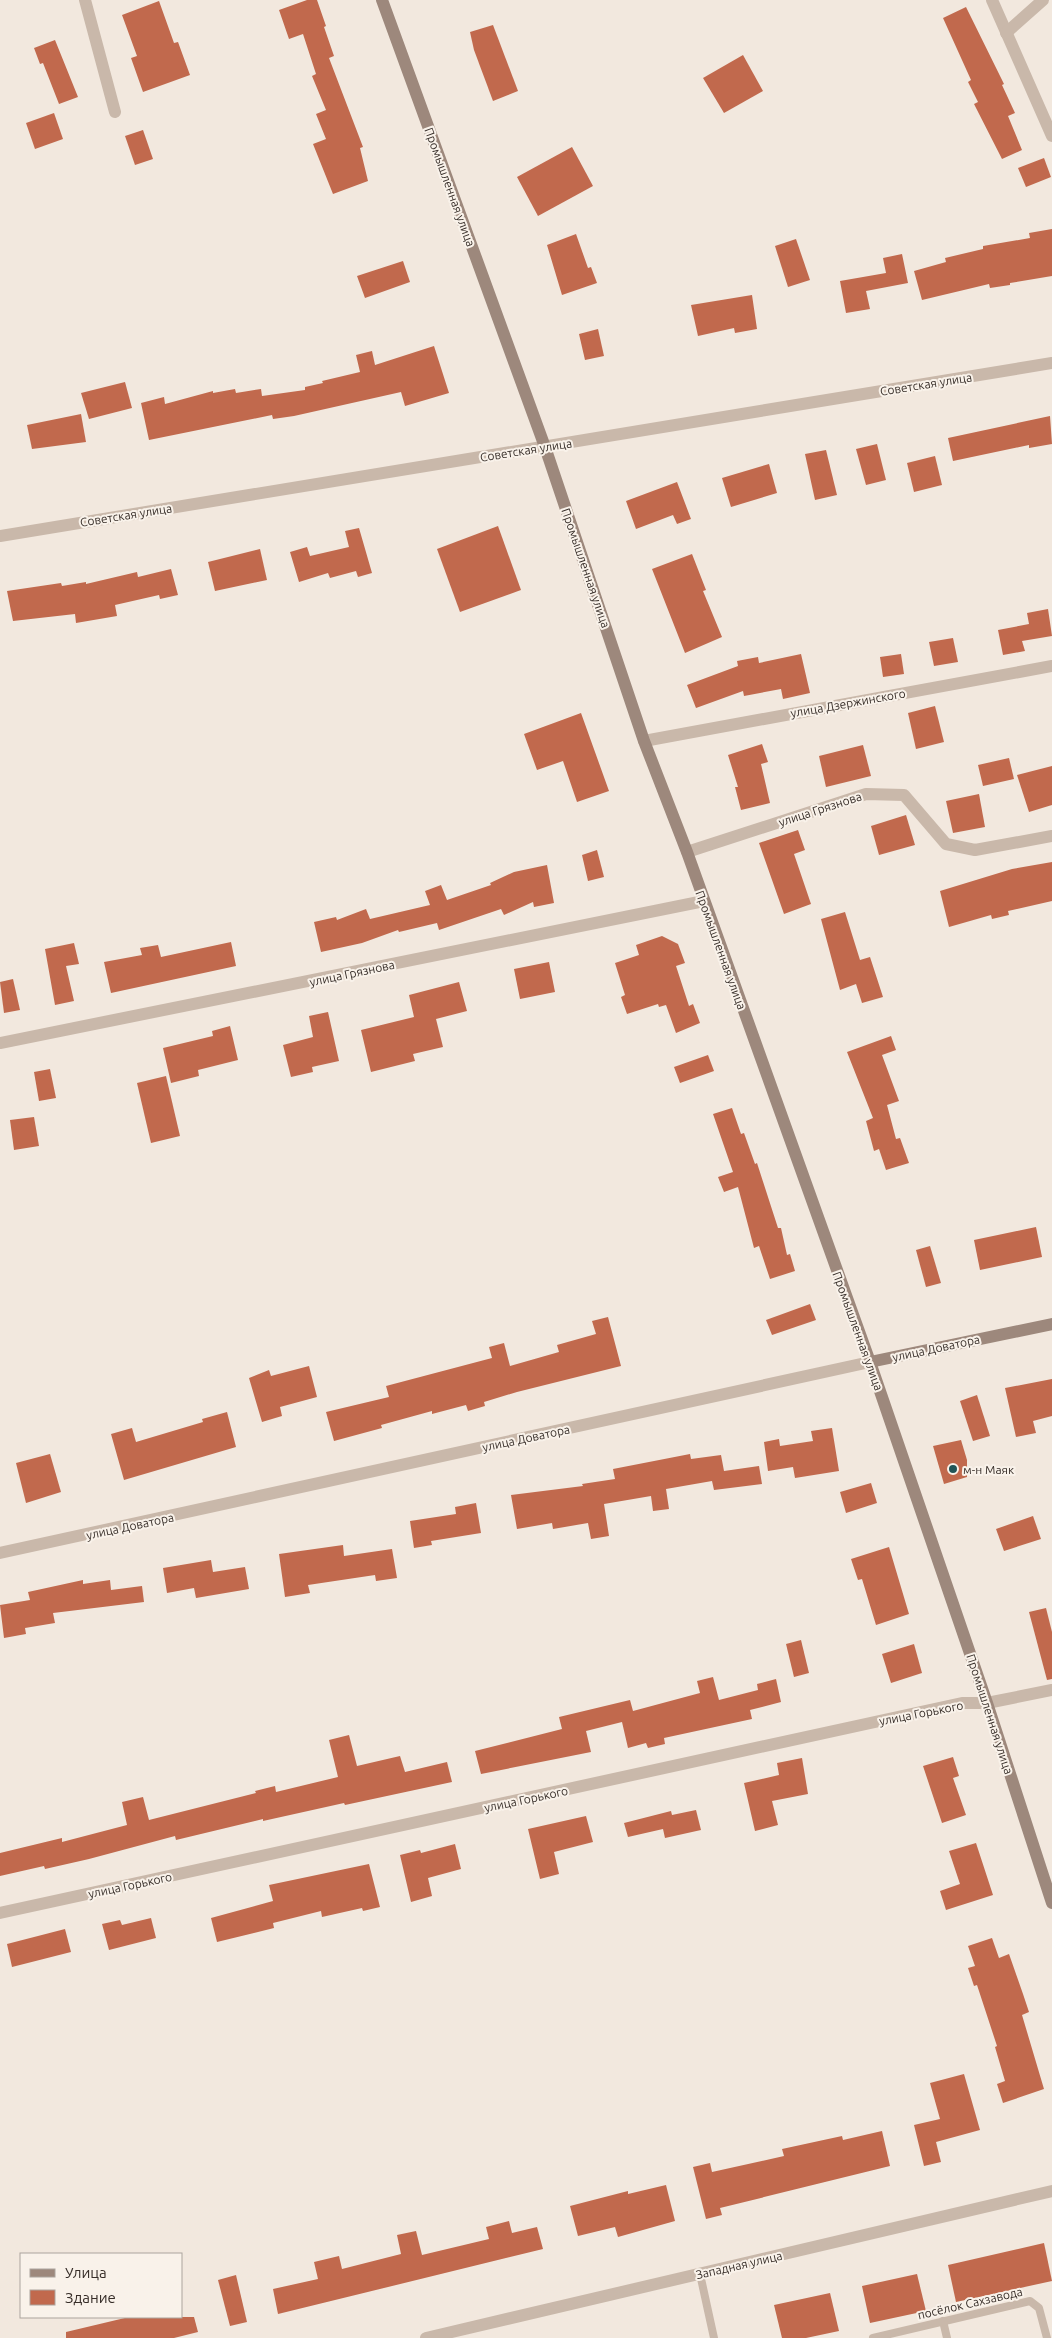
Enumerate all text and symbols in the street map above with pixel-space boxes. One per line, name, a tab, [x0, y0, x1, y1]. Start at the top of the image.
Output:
street label: Промышленная улица	[422, 126, 478, 248]
street label: Советская улица	[879, 370, 973, 398]
street label: Советская улица	[479, 436, 573, 464]
street label: Советская улица	[79, 501, 173, 529]
street label: Промышленная улица	[559, 507, 613, 629]
street label: улица Дзержинского	[789, 686, 907, 720]
street label: улица Грязнова	[777, 789, 863, 829]
street label: Промышленная улица	[693, 889, 749, 1011]
street label: улица Грязнова	[308, 958, 396, 988]
street label: Промышленная улица	[830, 1270, 886, 1392]
street label: улица Доватора	[891, 1332, 981, 1364]
street label: улица Доватора	[481, 1422, 571, 1454]
marker: м-н Маяк	[947, 1463, 959, 1475]
place label: м-н Маяк	[963, 1463, 1014, 1476]
street label: улица Доватора	[85, 1510, 175, 1542]
street label: Промышленная улица	[964, 1652, 1016, 1776]
street label: улица Горького	[878, 1698, 964, 1728]
street label: улица Горького	[483, 1784, 569, 1814]
street label: улица Горького	[87, 1870, 173, 1900]
street label: Западная улица	[695, 2249, 783, 2281]
legend	[20, 2253, 182, 2318]
text: Улица	[65, 2264, 107, 2281]
street label: посёлок Сахзавода	[916, 2285, 1024, 2321]
text: Здание	[65, 2289, 116, 2306]

